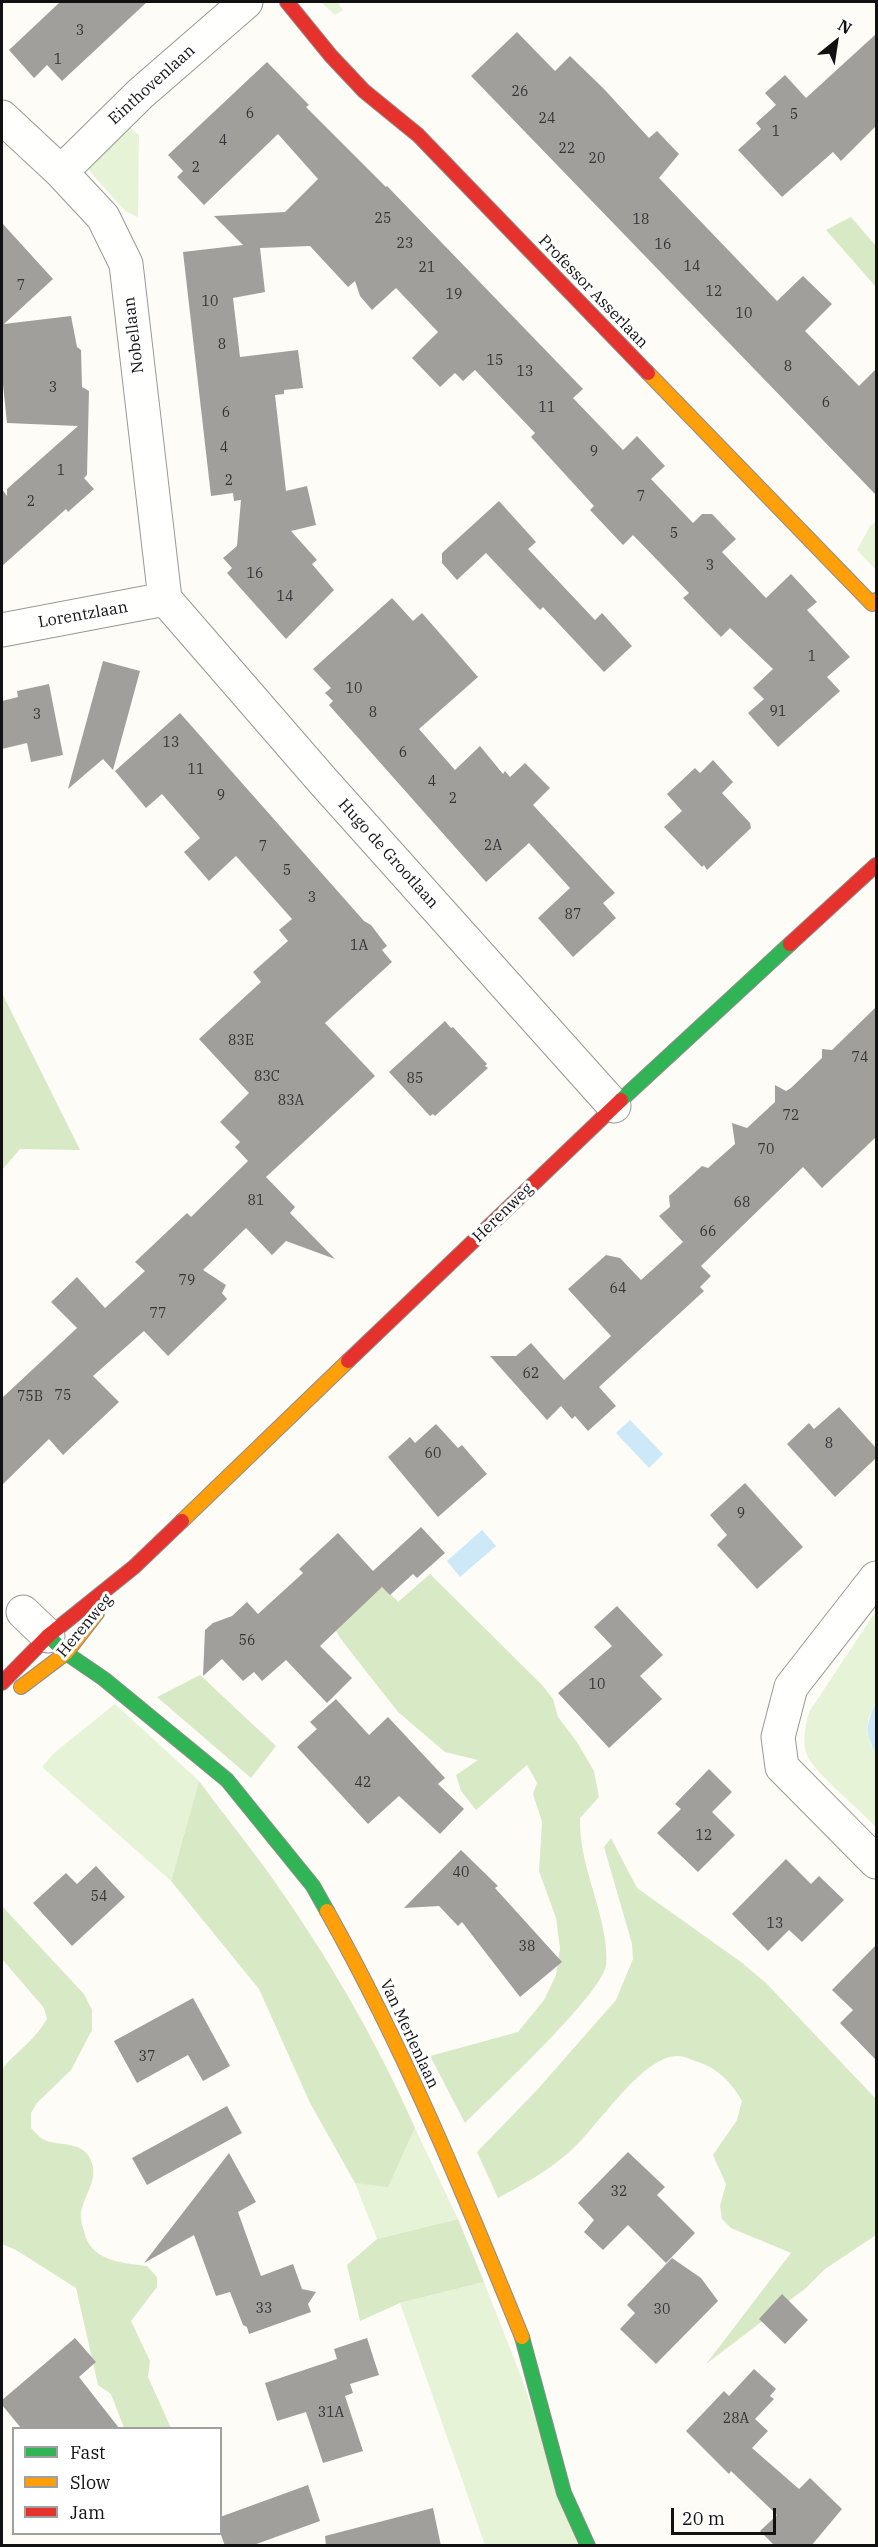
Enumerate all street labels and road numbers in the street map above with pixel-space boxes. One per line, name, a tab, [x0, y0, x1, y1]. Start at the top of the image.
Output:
street label: Einthovenlaan	[105, 41, 199, 129]
street label: Professor Asserlaan	[534, 231, 652, 353]
street label: Nobellaan	[120, 296, 148, 374]
street label: Lorentzlaan	[37, 598, 129, 632]
street label: Hugo de Grootlaan	[334, 795, 442, 913]
street label: Herenweg	[469, 1180, 537, 1246]
street label: Herenweg	[53, 1591, 117, 1661]
street label: Van Merlenlaan	[375, 1976, 443, 2092]

